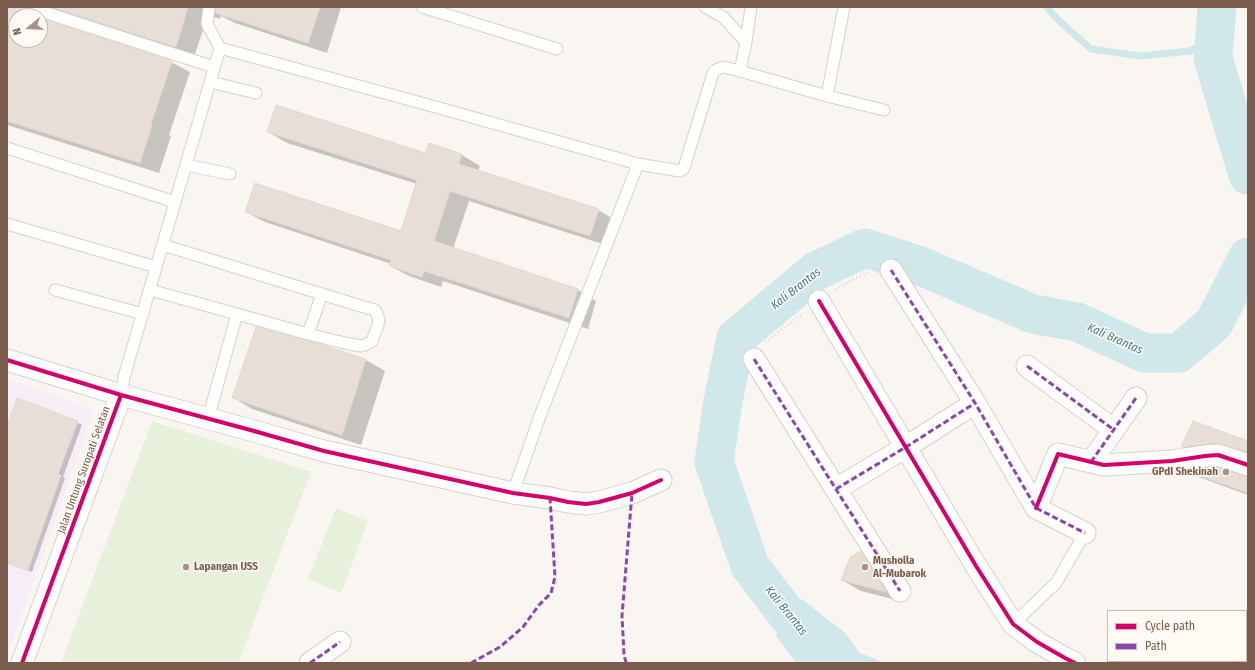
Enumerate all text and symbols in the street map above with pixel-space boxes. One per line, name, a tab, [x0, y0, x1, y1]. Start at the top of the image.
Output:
north arrow	[8, 8, 48, 48]
text: N	[10, 26, 24, 37]
water label: Kali Brantas	[768, 265, 824, 313]
water label: Kali Brantas	[1085, 320, 1145, 358]
street label: Jalan Untung Suropati Selatan	[55, 405, 113, 535]
place label: GPdI Shekinah	[1152, 465, 1218, 479]
marker: GPdI Shekinah	[1221, 467, 1231, 477]
place label: Musholla Al-Mubarok	[873, 554, 926, 580]
place label: Lapangan USS	[194, 560, 258, 574]
marker: Lapangan USS	[181, 562, 191, 572]
marker: Musholla Al-Mubarok	[860, 562, 870, 572]
water label: Kali Brantas	[762, 583, 810, 639]
legend	[1107, 610, 1247, 662]
text: Cycle path	[1145, 619, 1195, 633]
text: Path	[1145, 639, 1167, 653]

